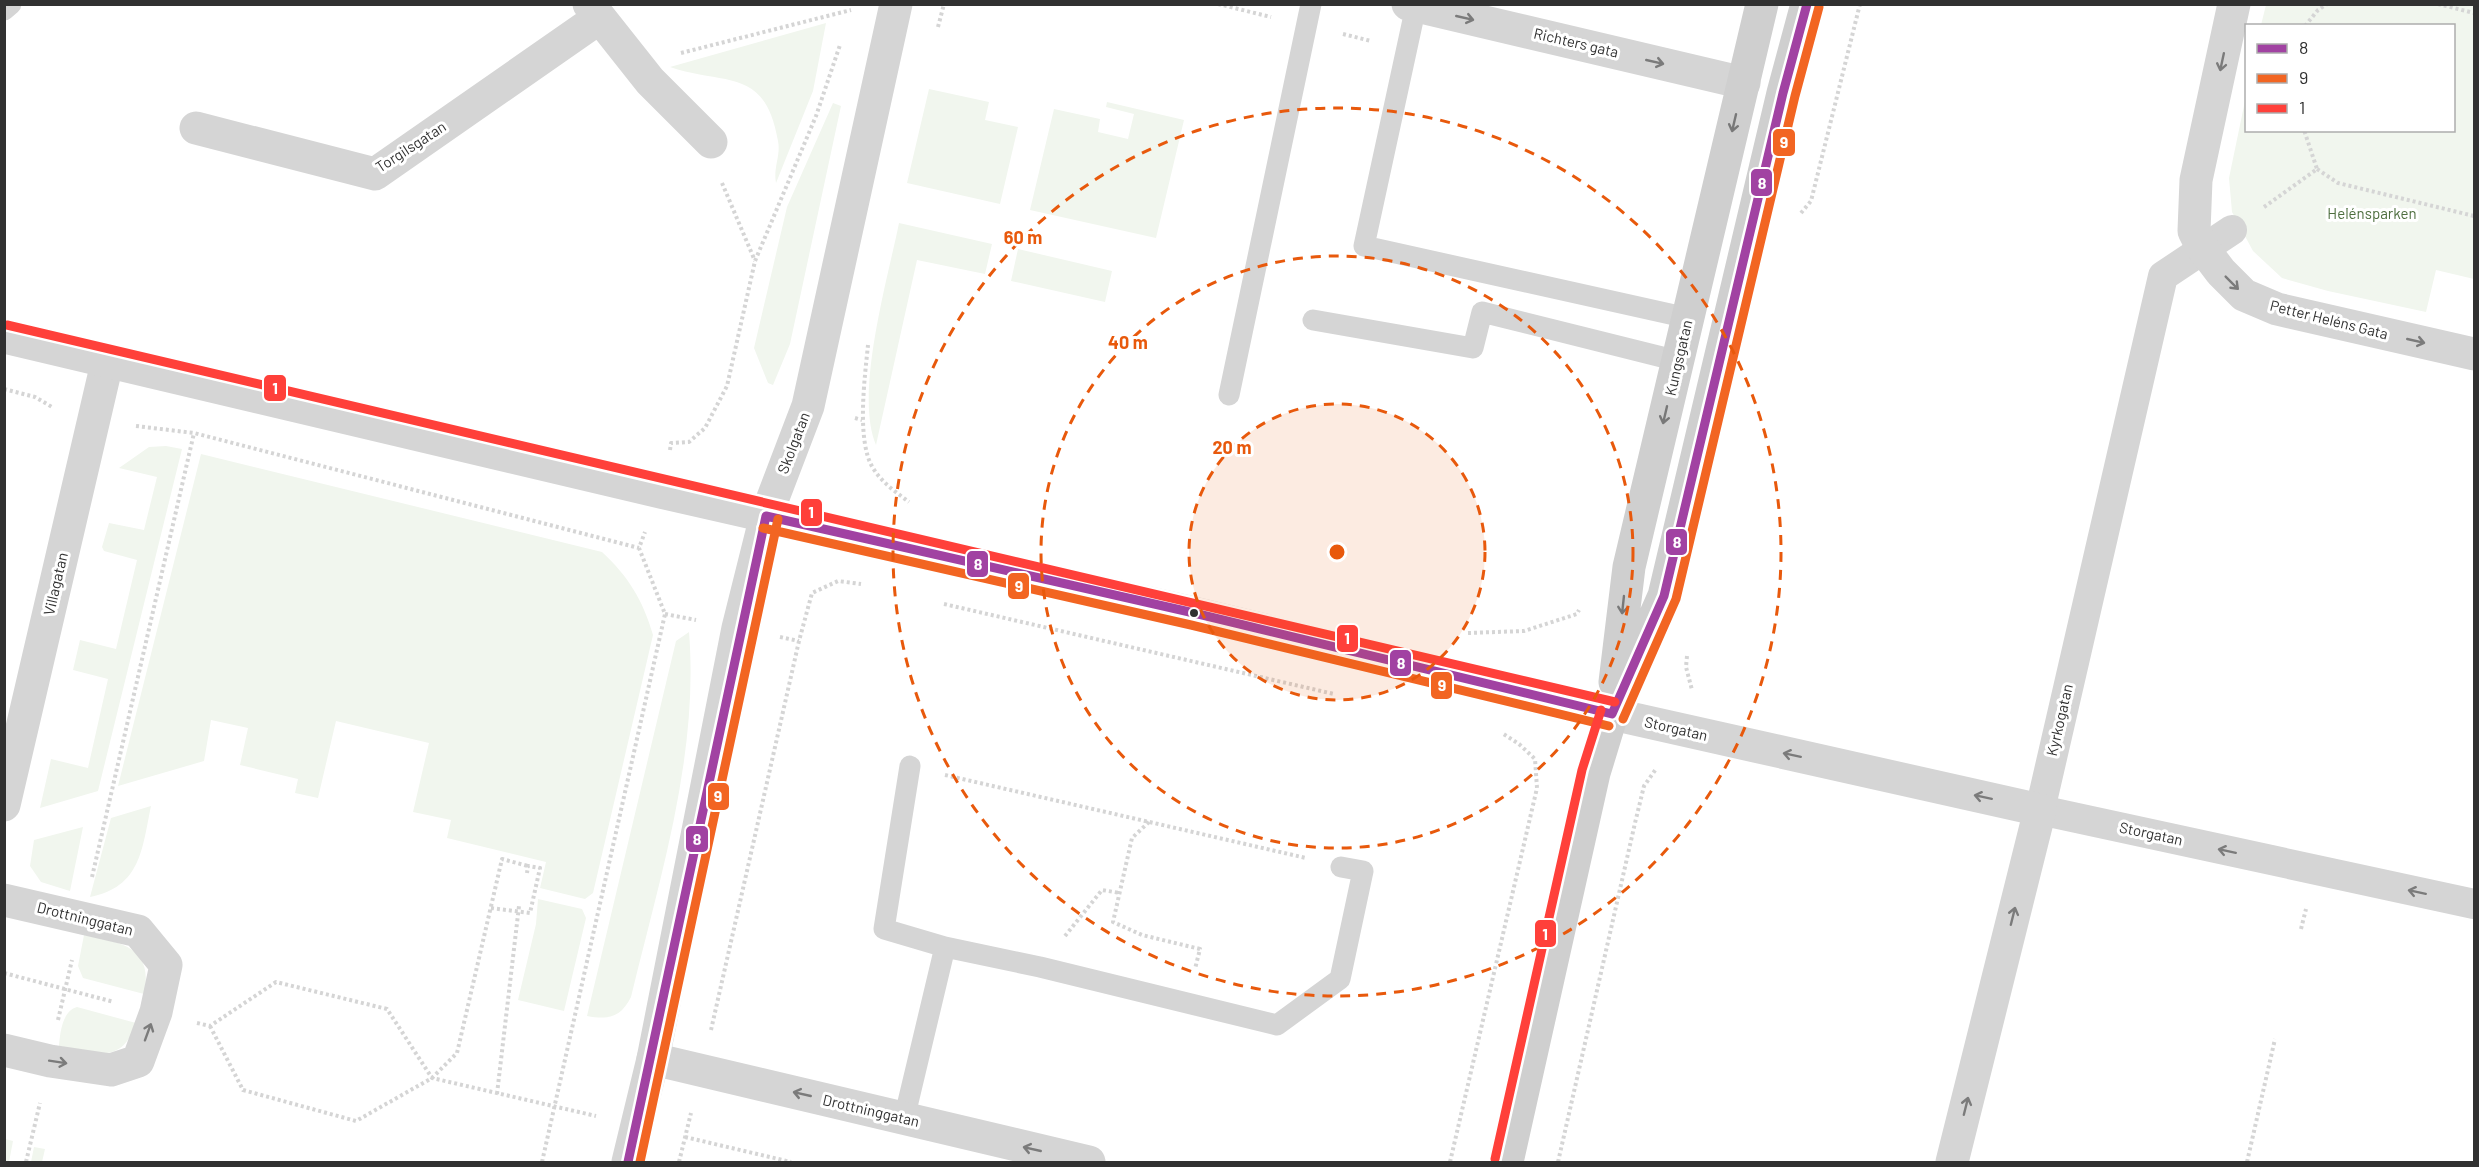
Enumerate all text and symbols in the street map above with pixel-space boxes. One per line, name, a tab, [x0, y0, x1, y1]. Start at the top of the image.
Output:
one-way arrow	[1456, 12, 1475, 24]
street label: Richters gata	[1532, 24, 1620, 61]
legend	[2245, 24, 2455, 132]
text: 8	[2299, 36, 2308, 58]
one-way arrow	[2215, 52, 2227, 71]
one-way arrow	[1646, 56, 1665, 68]
text: 9	[2299, 66, 2308, 88]
text: 1	[2299, 96, 2305, 118]
one-way arrow	[1728, 113, 1740, 132]
street label: Torgilsgatan	[372, 117, 449, 176]
line badge: 9	[1772, 128, 1796, 157]
text: 9	[1780, 132, 1788, 151]
line badge: 8	[1750, 168, 1773, 197]
text: 8	[1758, 173, 1767, 192]
park label: Helénsparken	[2327, 204, 2417, 222]
text: 60 m	[1004, 226, 1042, 248]
one-way arrow	[2224, 276, 2239, 291]
street label: Petter Heléns Gata	[2268, 296, 2390, 342]
street label: Kungsgatan	[1661, 318, 1695, 397]
text: 40 m	[1108, 331, 1148, 353]
one-way arrow	[2406, 335, 2425, 347]
line badge: 1	[263, 374, 287, 402]
text: 1	[272, 378, 278, 397]
one-way arrow	[1659, 405, 1671, 424]
street label: Skolgatan	[773, 409, 813, 476]
text: 20 m	[1213, 436, 1251, 458]
line badge: 1	[800, 498, 823, 527]
text: 1	[808, 502, 814, 521]
line badge: 8	[1665, 528, 1688, 556]
text: 8	[1673, 532, 1682, 551]
centre of rings	[1327, 542, 1347, 562]
line badge: 8	[966, 550, 989, 578]
street label: Villagatan	[39, 551, 71, 617]
text: 8	[974, 554, 983, 573]
line badge: 9	[1007, 572, 1030, 600]
text: 9	[1015, 576, 1023, 595]
one-way arrow	[1617, 595, 1628, 614]
unlabelled marker	[1188, 607, 1200, 619]
line badge: 1	[1336, 624, 1359, 653]
text: 1	[1344, 628, 1350, 647]
line badge: 8	[1389, 649, 1412, 677]
text: 8	[1397, 653, 1406, 672]
line badge: 9	[1430, 671, 1453, 700]
text: 9	[1438, 675, 1446, 694]
street label: Kyrkogatan	[2042, 682, 2076, 758]
street label: Storgatan	[1643, 712, 1710, 744]
one-way arrow	[1783, 749, 1802, 761]
line badge: 9	[707, 782, 730, 811]
text: 9	[714, 786, 722, 805]
one-way arrow	[1974, 791, 1993, 802]
street label: Storgatan	[2118, 818, 2185, 849]
line badge: 8	[685, 825, 709, 853]
text: 8	[693, 829, 702, 848]
one-way arrow	[2217, 845, 2237, 856]
one-way arrow	[2408, 886, 2428, 897]
street label: Drottninggatan	[35, 897, 135, 939]
one-way arrow	[2008, 907, 2020, 926]
line badge: 1	[1534, 919, 1557, 948]
text: 1	[1542, 924, 1548, 943]
one-way arrow	[144, 1023, 155, 1042]
one-way arrow	[47, 1057, 67, 1068]
one-way arrow	[793, 1088, 812, 1100]
street label: Drottninggatan	[821, 1090, 921, 1130]
one-way arrow	[1961, 1097, 1973, 1116]
one-way arrow	[1023, 1143, 1043, 1154]

